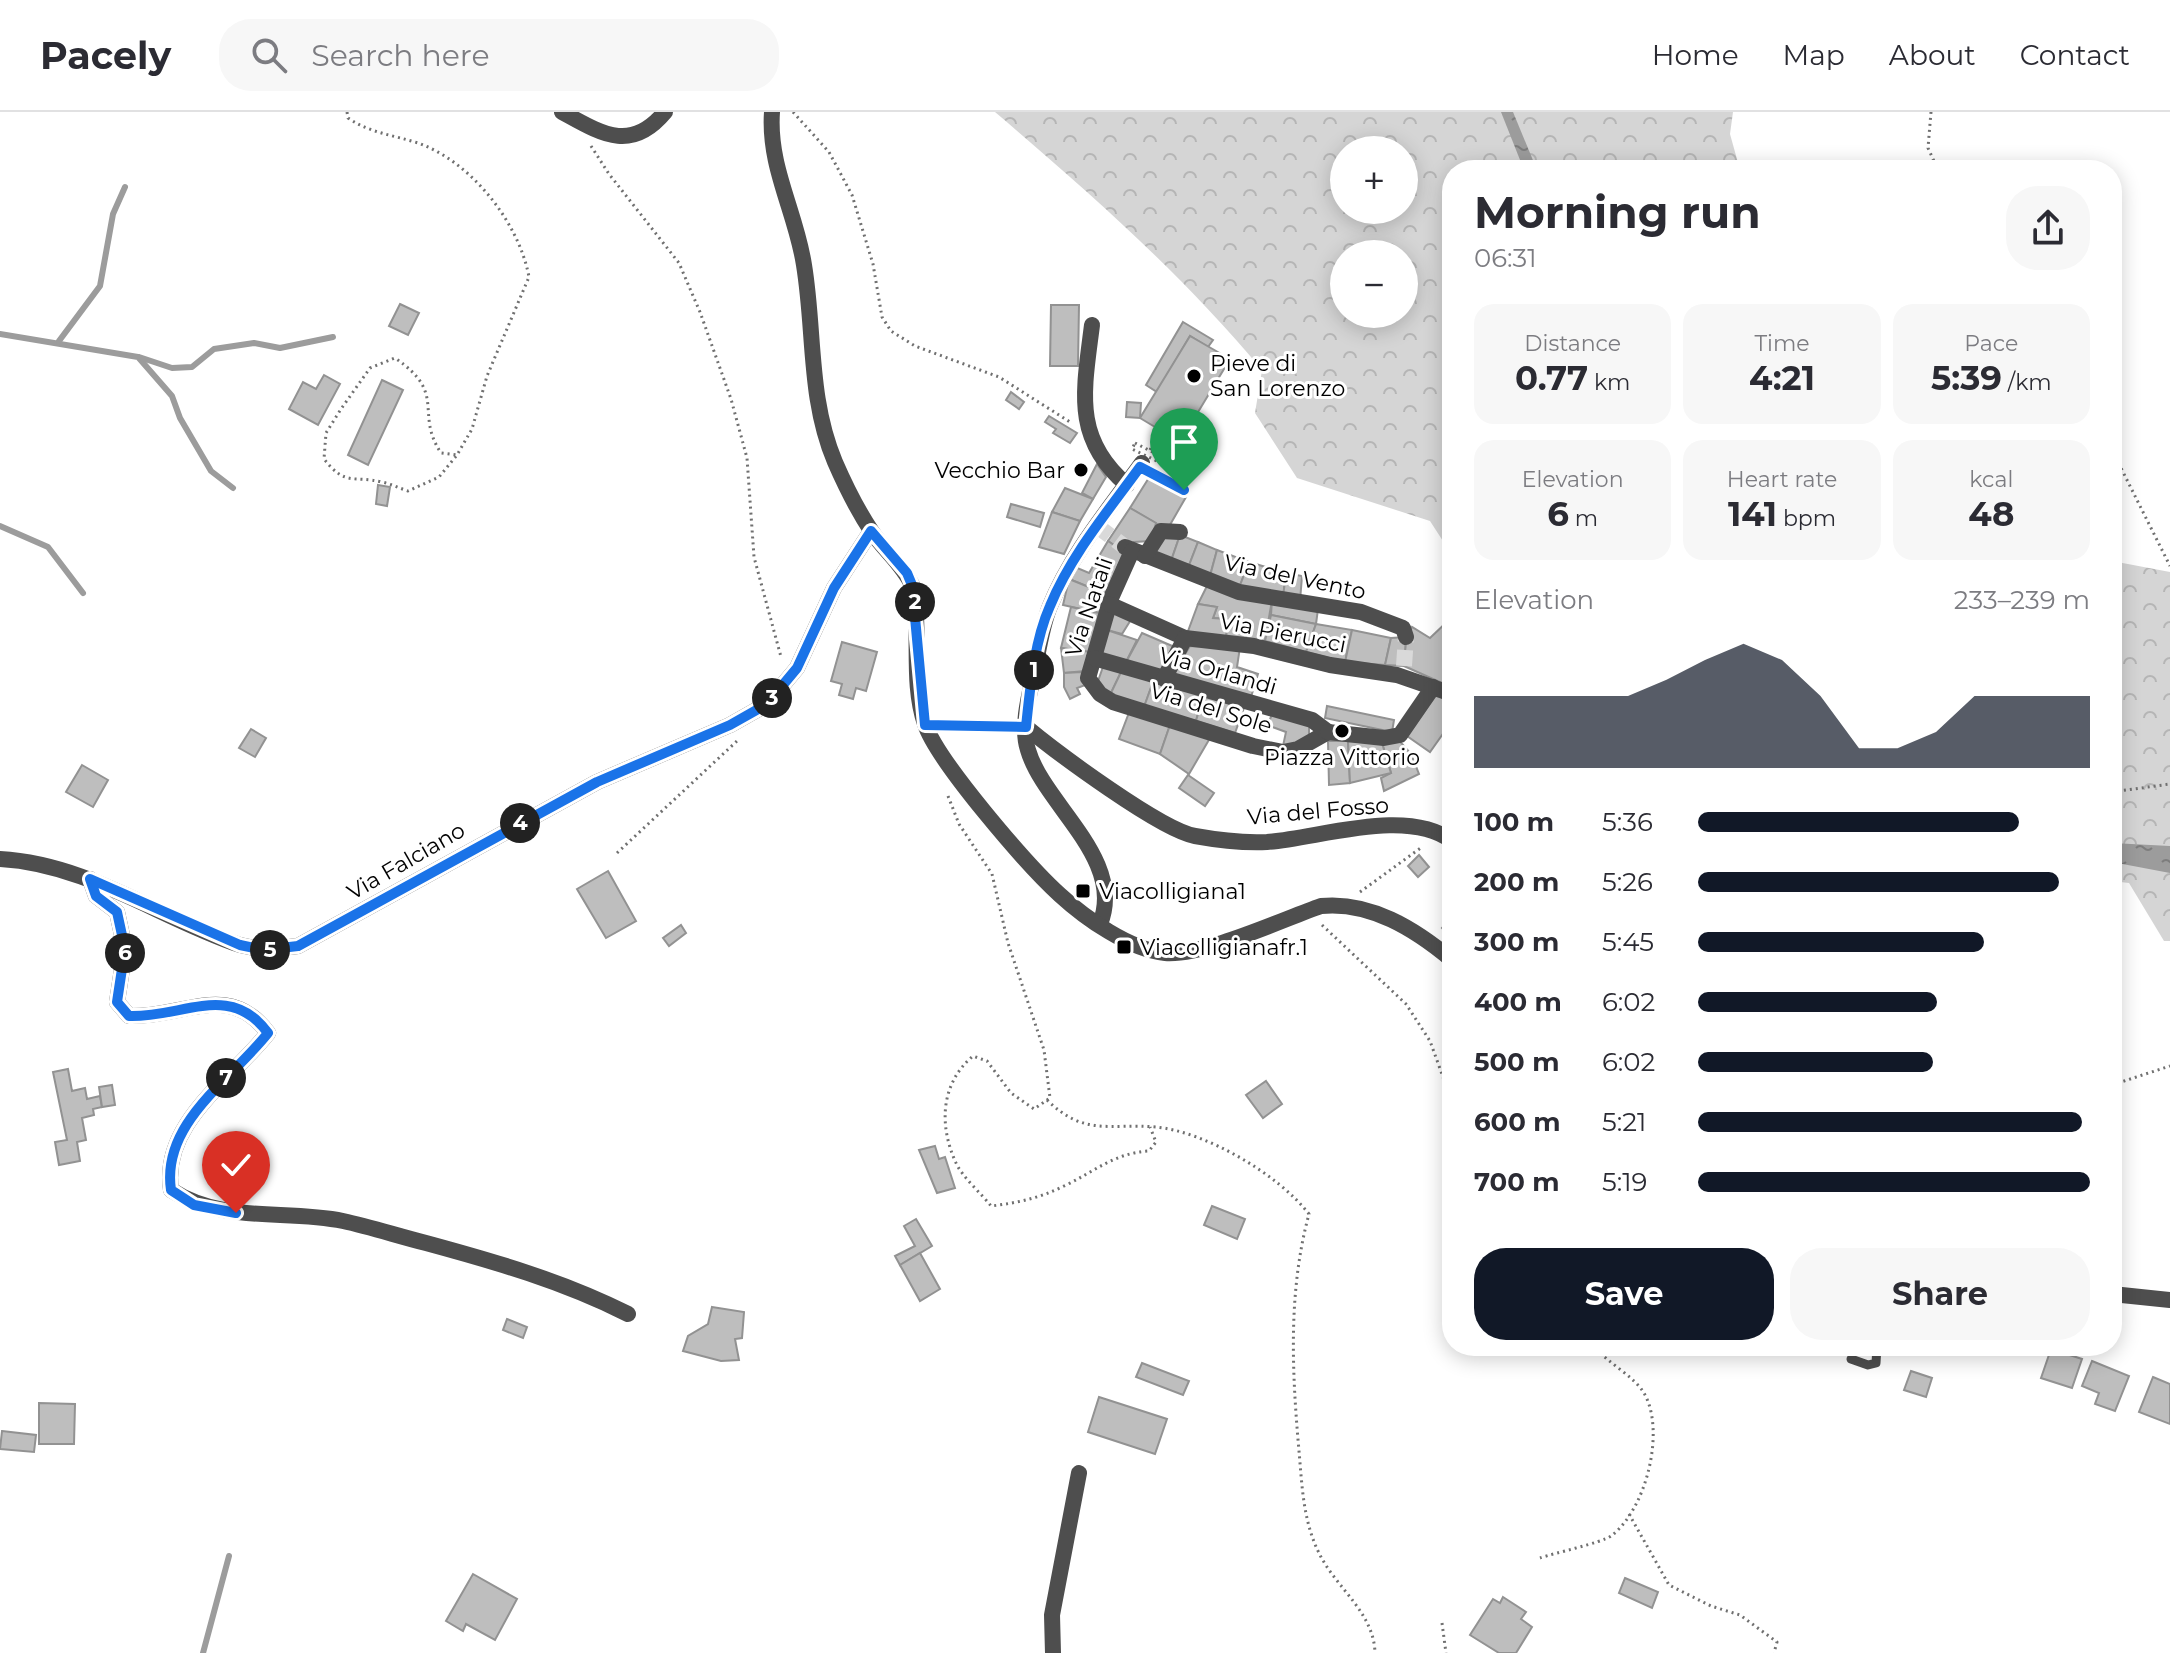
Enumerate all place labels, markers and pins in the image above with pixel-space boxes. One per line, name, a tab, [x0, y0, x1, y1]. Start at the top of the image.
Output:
place label: Pieve di San Lorenzo	[1210, 350, 1345, 402]
marker: Pieve di San Lorenzo	[1185, 367, 1203, 385]
pin	[1150, 408, 1218, 490]
place label: Vecchio Bar	[934, 457, 1065, 484]
marker: Vecchio Bar	[1072, 461, 1090, 479]
pin: 2	[895, 582, 935, 622]
pin: 1	[1014, 650, 1054, 690]
pin: 3	[752, 678, 792, 718]
marker: Piazza Vittorio	[1333, 722, 1351, 740]
place label: Piazza Vittorio	[1264, 744, 1420, 771]
pin: 4	[500, 803, 540, 843]
place label: Viacolligiana1	[1099, 878, 1246, 905]
marker: Viacolligiana1	[1074, 882, 1092, 900]
pin: 5	[250, 930, 290, 970]
pin: 6	[105, 933, 145, 973]
place label: Viacolligianafr.1	[1140, 934, 1308, 961]
marker: Viacolligianafr.1	[1115, 938, 1133, 956]
pin: 7	[206, 1058, 246, 1098]
pin	[202, 1131, 270, 1213]

